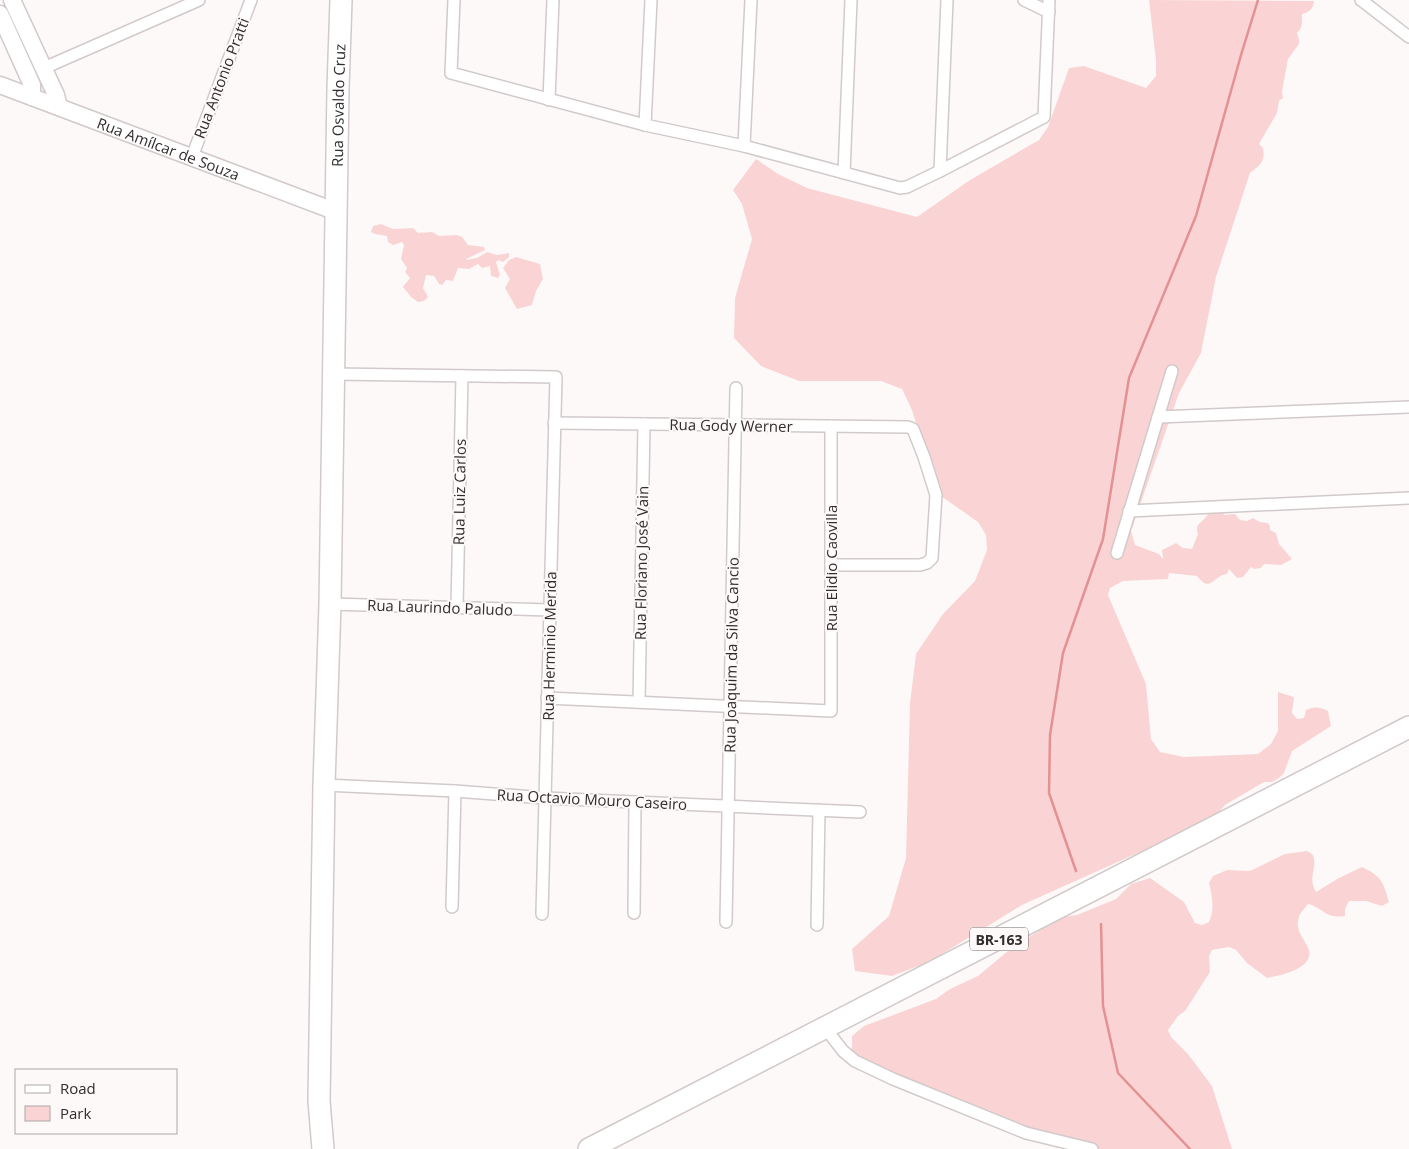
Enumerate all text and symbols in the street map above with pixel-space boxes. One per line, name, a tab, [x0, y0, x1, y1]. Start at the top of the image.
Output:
street label: Rua Antonio Pratti	[189, 15, 253, 141]
street label: Rua Osvaldo Cruz	[327, 43, 350, 167]
street label: Rua Amílcar de Souza	[94, 113, 242, 184]
street label: Rua Gody Werner	[669, 414, 793, 436]
street label: Rua Luiz Carlos	[448, 439, 470, 545]
street label: Rua Floriano José Vain	[630, 486, 652, 640]
street label: Rua Elidio Caovilla	[821, 505, 841, 631]
street label: Rua Joaquim da Silva Cancio	[719, 557, 743, 753]
street label: Rua Herminio Merida	[538, 571, 560, 721]
street label: Rua Laurindo Paludo	[367, 594, 513, 620]
street label: Rua Octavio Mouro Caseiro	[496, 784, 688, 814]
road number: BR-163	[970, 928, 1028, 951]
legend	[15, 1069, 178, 1134]
text: Road	[60, 1078, 96, 1098]
text: Park	[60, 1103, 91, 1123]

